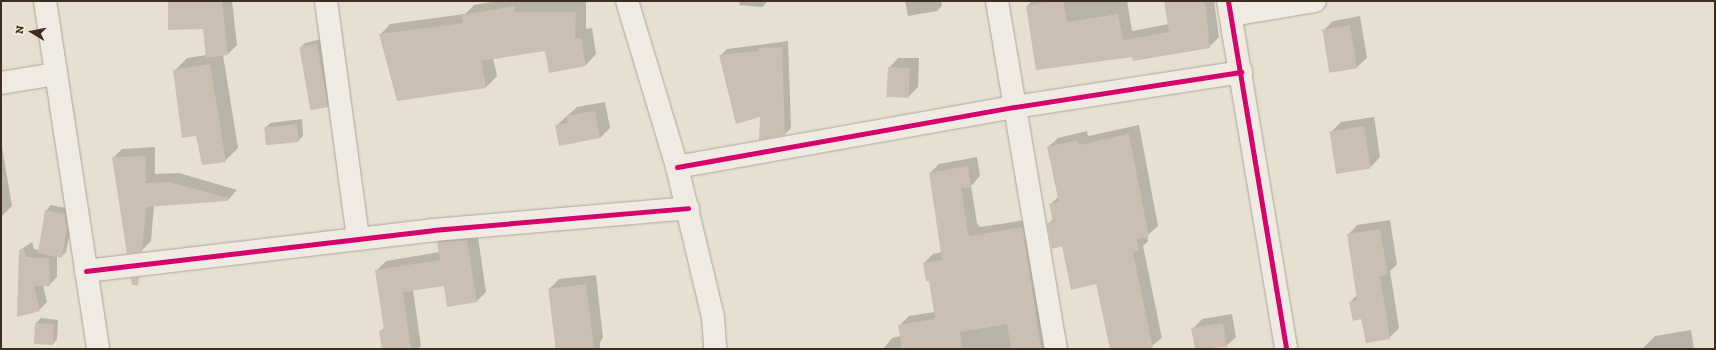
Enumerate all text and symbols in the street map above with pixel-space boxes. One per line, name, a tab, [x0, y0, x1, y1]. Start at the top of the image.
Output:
north arrow	[12, 12, 52, 52]
text: N	[13, 25, 27, 35]

